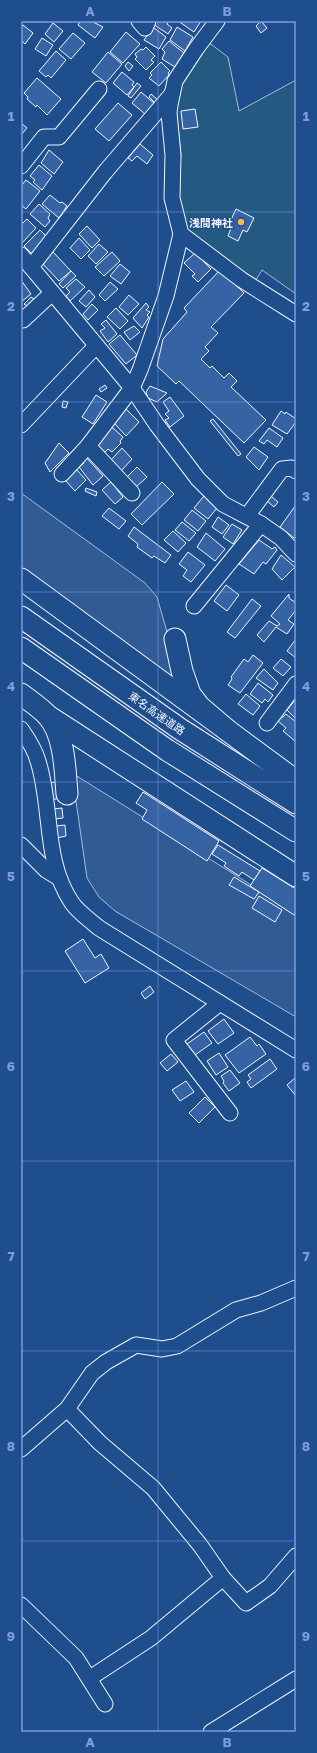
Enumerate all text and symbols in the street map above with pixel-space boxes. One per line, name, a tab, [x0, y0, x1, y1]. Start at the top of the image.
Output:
text: A	[85, 3, 95, 19]
text: B	[222, 3, 232, 19]
text: 1	[8, 108, 15, 124]
text: 1	[303, 108, 310, 124]
place label: 浅間神社	[189, 216, 233, 229]
marker: 浅間神社	[236, 217, 246, 227]
text: 2	[7, 298, 15, 314]
text: 2	[302, 298, 310, 314]
text: 3	[7, 488, 15, 504]
text: 3	[302, 488, 310, 504]
text: 4	[7, 678, 15, 694]
text: 4	[302, 678, 310, 694]
street label: 東名高速道路	[126, 689, 188, 737]
text: 5	[7, 868, 15, 884]
text: 5	[302, 868, 310, 884]
text: 6	[7, 1058, 15, 1074]
text: 6	[302, 1058, 310, 1074]
text: 7	[7, 1248, 15, 1264]
text: 7	[302, 1248, 310, 1264]
text: 8	[7, 1438, 15, 1454]
text: 8	[302, 1438, 310, 1454]
text: 9	[7, 1628, 15, 1644]
text: 9	[302, 1628, 310, 1644]
text: A	[85, 1734, 95, 1750]
text: B	[222, 1734, 232, 1750]

